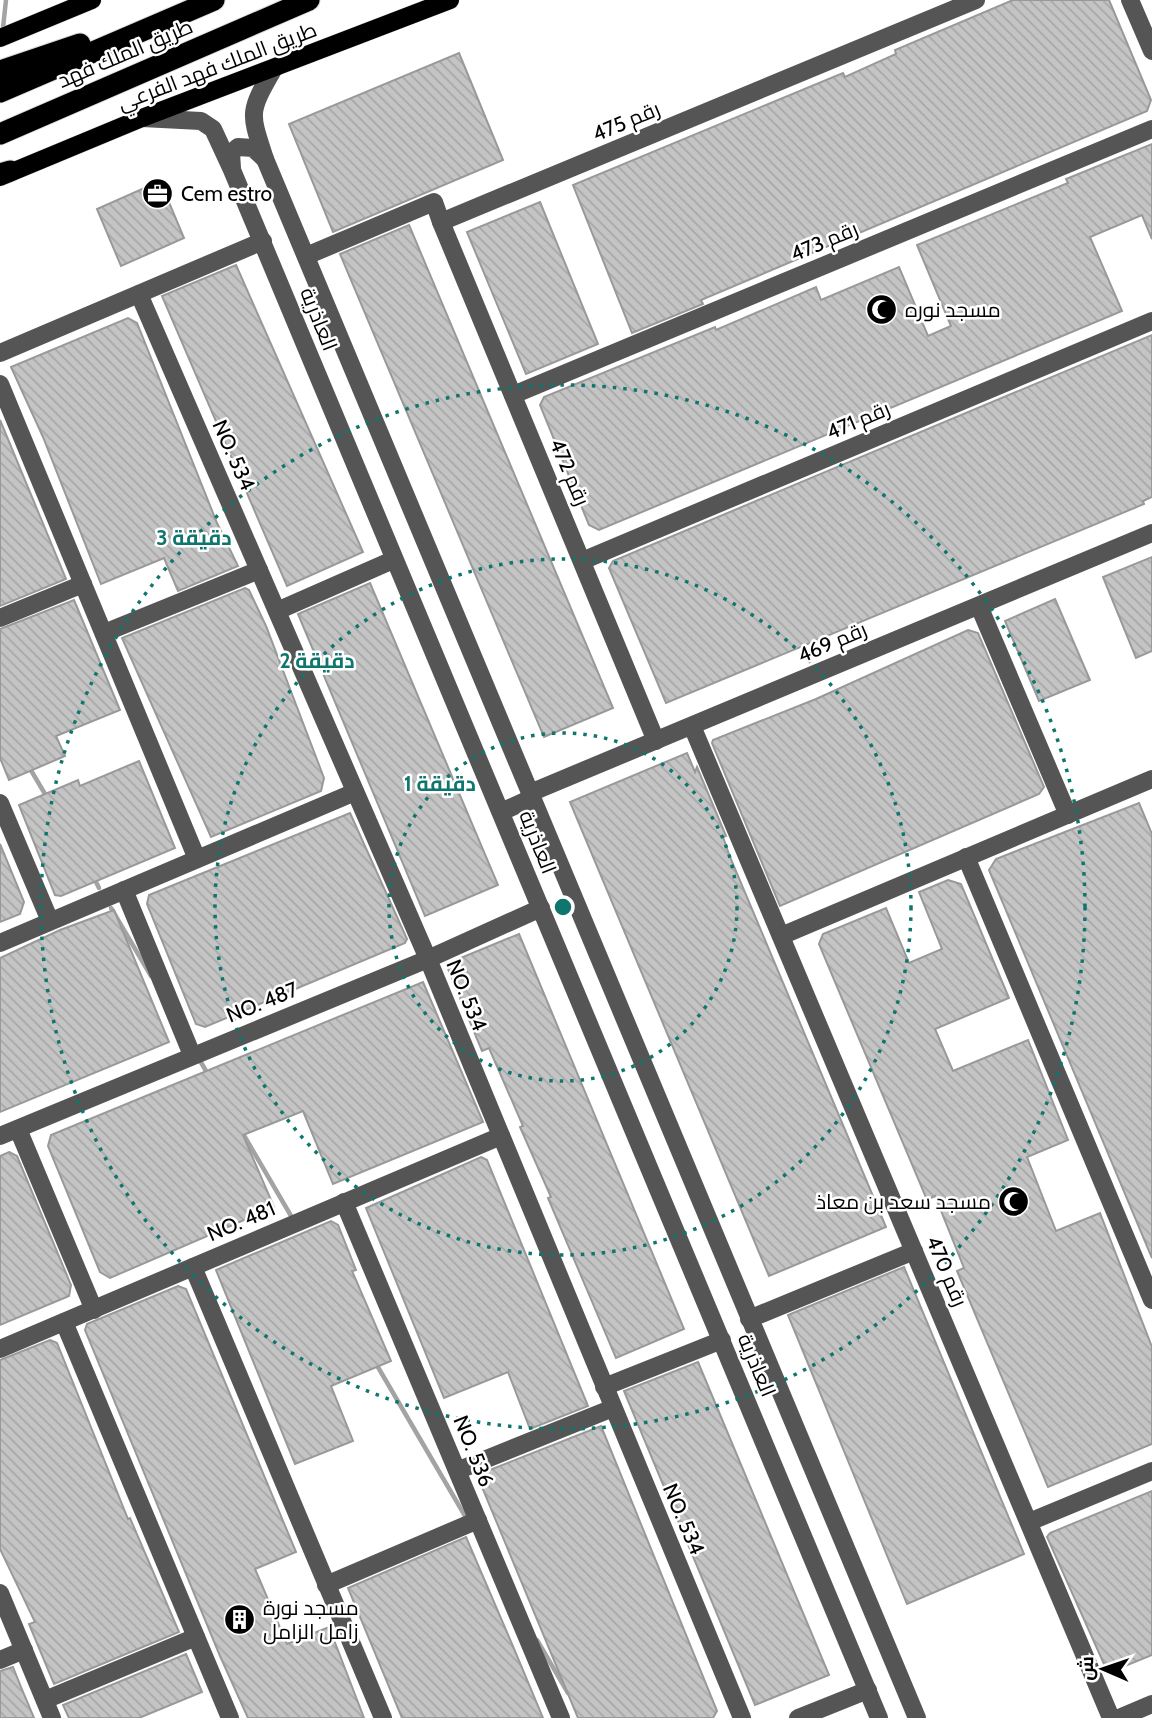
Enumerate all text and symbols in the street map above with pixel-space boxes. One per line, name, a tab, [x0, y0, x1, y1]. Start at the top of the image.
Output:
street label: طريق الملك فهد	[54, 13, 197, 94]
street label: طريق الملك فهد الفرعي	[114, 16, 322, 119]
street label: رقم 475	[588, 96, 664, 148]
office icon: Cem estro	[141, 176, 175, 210]
place label: Cem estro	[181, 181, 272, 206]
street label: رقم 473	[786, 216, 862, 268]
street label: العاذرية	[295, 284, 343, 354]
mosque icon: مسجد نوره	[865, 292, 899, 326]
place label: مسجد نوره	[905, 297, 1001, 322]
street label: رقم 471	[823, 396, 894, 446]
street label: NO. 534	[207, 416, 261, 494]
street label: رقم 472	[543, 435, 595, 510]
text: 3 دقيقة	[156, 525, 232, 550]
street label: رقم 469	[794, 616, 871, 670]
text: 2 دقيقة	[279, 648, 355, 673]
text: 1 دقيقة	[404, 771, 476, 796]
street label: العاذرية	[514, 807, 562, 877]
centre of rings	[551, 895, 575, 919]
street label: NO. 534	[441, 956, 493, 1034]
street label: NO. 487	[222, 976, 302, 1028]
mosque icon: مسجد سعد بن معاذ	[997, 1184, 1031, 1218]
place label: مسجد سعد بن معاذ	[816, 1189, 991, 1215]
street label: NO. 481	[203, 1196, 279, 1246]
street label: رقم 470	[919, 1232, 973, 1311]
street label: العاذرية	[733, 1330, 781, 1400]
street label: NO. 536	[448, 1412, 500, 1490]
street label: NO. 534	[658, 1480, 710, 1558]
place label: مسجد نورة زامل الزامل	[263, 1595, 359, 1645]
building icon: مسجد نورة زامل الزامل	[223, 1602, 257, 1636]
north arrow	[1068, 1634, 1138, 1704]
text: ش	[1075, 1656, 1098, 1681]

